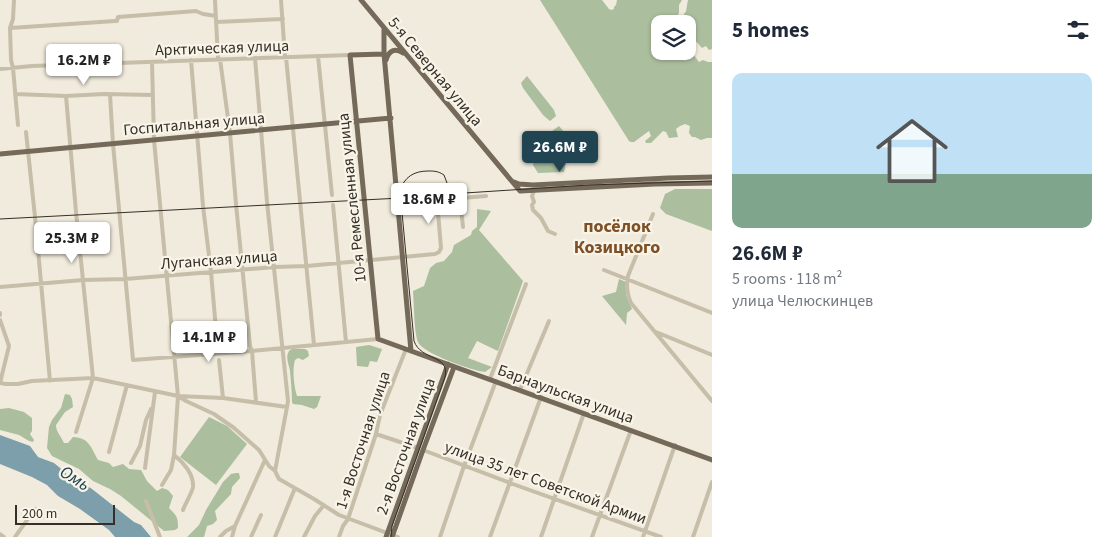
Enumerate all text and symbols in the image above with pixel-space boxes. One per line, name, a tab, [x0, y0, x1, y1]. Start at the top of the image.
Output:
street label: 5-я Северная улица	[383, 12, 488, 131]
map controls	[651, 15, 696, 60]
button: layers	[651, 15, 696, 60]
text: 5 homes	[732, 15, 809, 45]
icon: filters	[1064, 16, 1092, 44]
street label: Арктическая улица	[155, 35, 290, 61]
pin: 16.2M ₽	[38, 44, 130, 86]
text: 16.2M ₽	[57, 49, 111, 71]
icon: home	[867, 106, 957, 196]
street label: Госпитальная улица	[122, 107, 266, 141]
street label: 10-я Ремесленная улица	[332, 112, 372, 284]
pin: 26.6M ₽	[514, 130, 606, 173]
text: 26.6M ₽	[533, 136, 587, 158]
pin: 18.6M ₽	[383, 182, 475, 225]
text: 18.6M ₽	[402, 188, 456, 210]
district label: посёлок Козицкого	[574, 214, 660, 260]
pin: 25.3M ₽	[26, 222, 118, 264]
text: 25.3M ₽	[45, 227, 99, 249]
text: 26.6M ₽	[732, 238, 803, 268]
street label: Луганская улица	[160, 245, 278, 275]
text: 5 rooms · 118 m²	[732, 268, 842, 290]
text: улица Челюскинцев	[732, 290, 873, 312]
pin: 14.1M ₽	[163, 320, 255, 363]
text: 14.1M ₽	[182, 326, 236, 348]
street label: Барнаульская улица	[494, 359, 637, 429]
street label: 1-я Восточная улица	[330, 368, 396, 512]
street label: 2-я Восточная улица	[371, 375, 441, 518]
street label: улица 35 лет Советской Армии	[442, 436, 650, 530]
water label: Омь	[55, 460, 95, 497]
scale bar	[15, 502, 115, 525]
text: 200 m	[22, 504, 57, 524]

